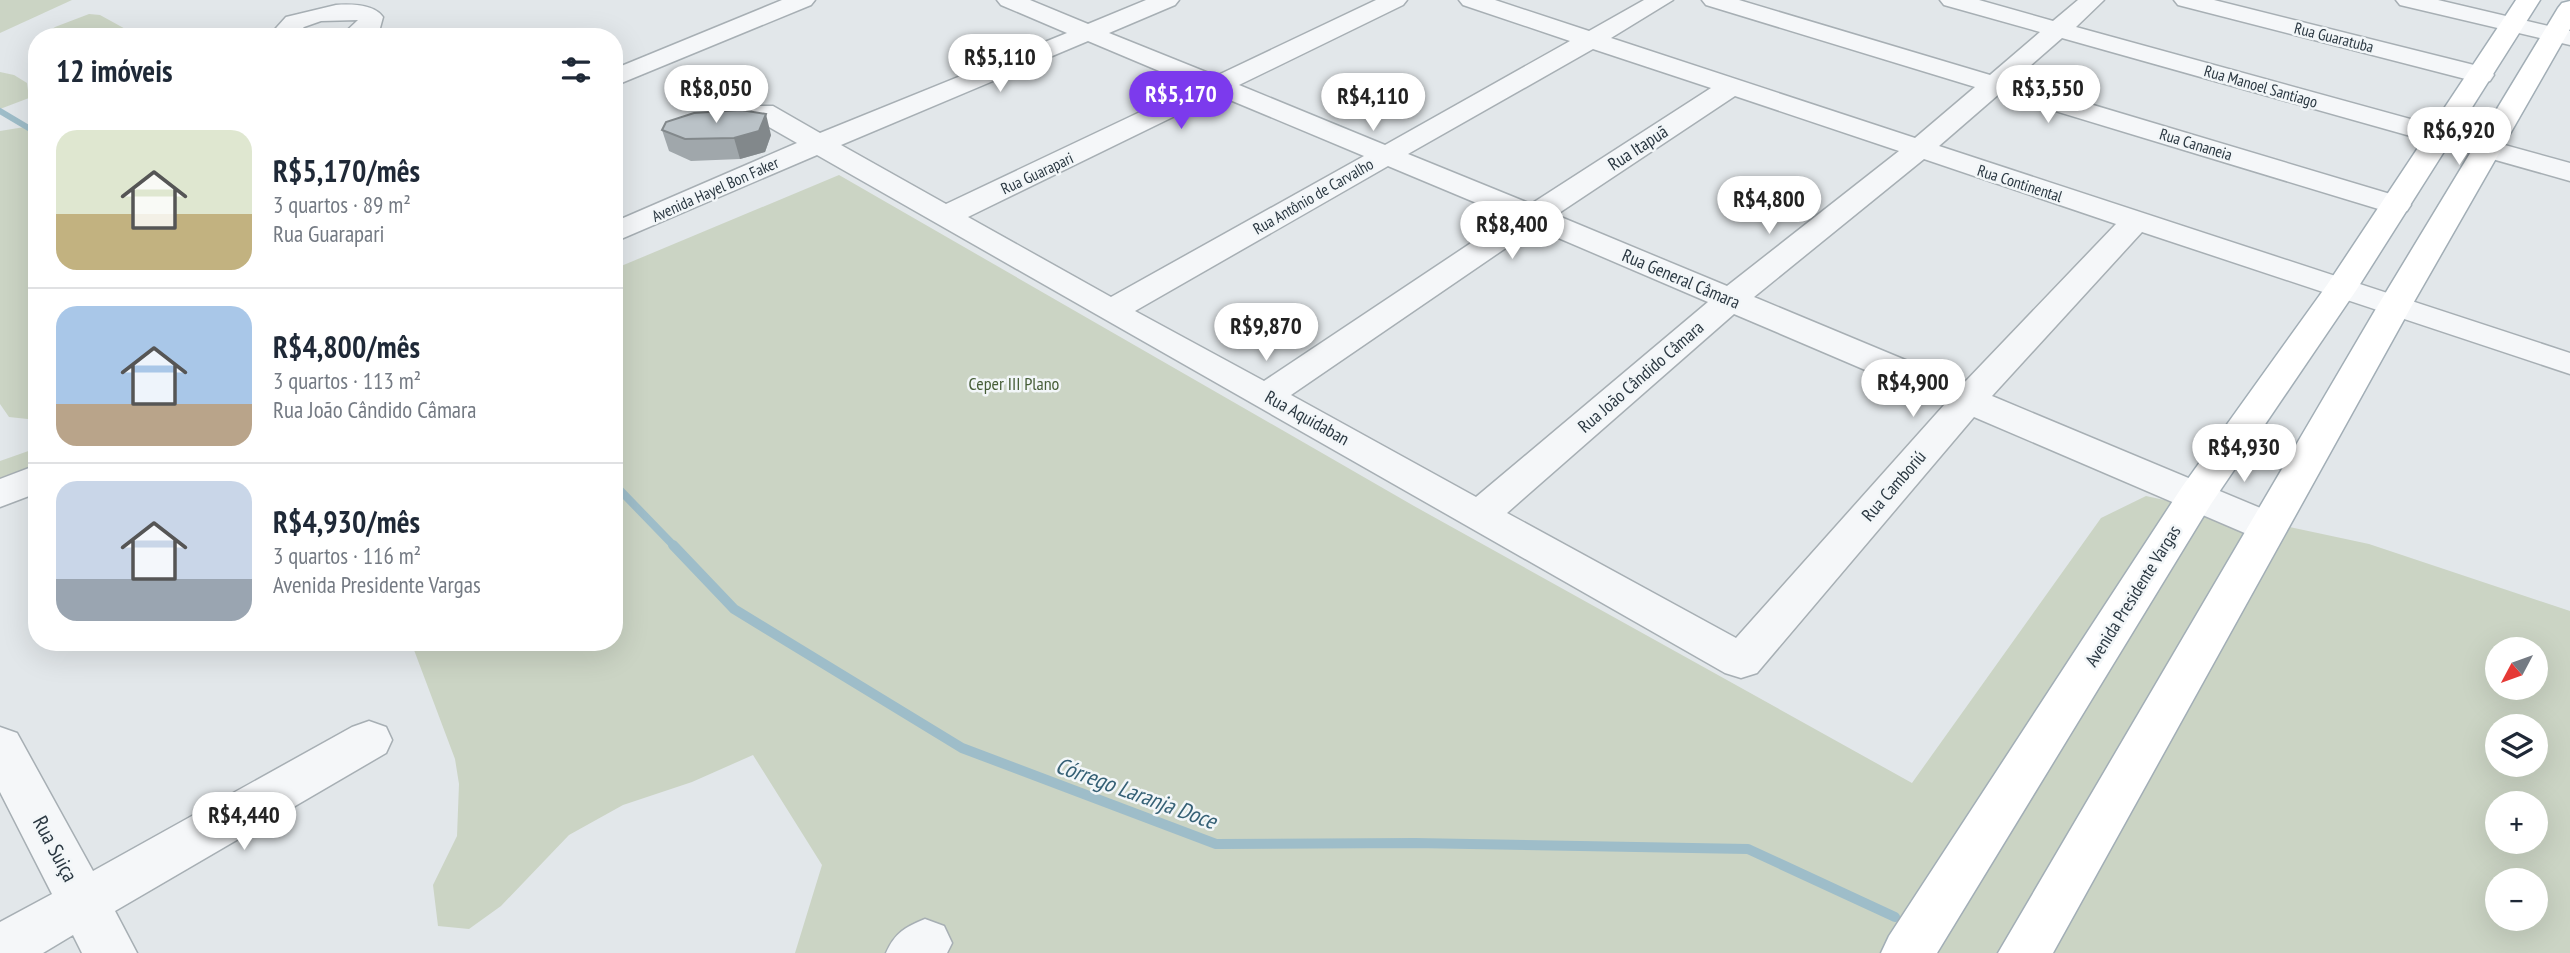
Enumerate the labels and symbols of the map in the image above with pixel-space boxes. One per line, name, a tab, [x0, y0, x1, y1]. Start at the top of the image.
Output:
street label: Rua Guaratuba	[2292, 17, 2376, 57]
pin: R$5,110	[935, 34, 1065, 94]
street label: Rua Manoel Santiago	[2202, 60, 2320, 112]
pin: R$8,050	[651, 66, 781, 125]
pin: R$3,550	[1983, 66, 2113, 125]
pin: R$5,170	[1116, 72, 1246, 131]
pin: R$4,110	[1308, 74, 1438, 133]
pin: R$6,920	[2394, 108, 2524, 167]
street label: Rua Itapuã	[1604, 120, 1672, 175]
street label: Rua Cananeia	[2157, 123, 2235, 165]
street label: Rua Guarapari	[998, 148, 1076, 198]
street label: Avenida Hayel Bon Faker	[648, 152, 782, 226]
street label: Rua Antônio de Carvalho	[1249, 153, 1377, 239]
street label: Rua Continental	[1975, 160, 2065, 206]
pin: R$4,800	[1704, 176, 1834, 236]
pin: R$8,400	[1447, 202, 1577, 261]
street label: Rua General Câmara	[1619, 243, 1744, 314]
pin: R$9,870	[1201, 304, 1331, 363]
street label: Rua João Cândido Câmara	[1573, 316, 1708, 438]
pin: R$4,900	[1848, 360, 1978, 419]
park label: Ceper III Plano	[969, 372, 1060, 395]
street label: Rua Aquidaban	[1261, 385, 1353, 450]
pin: R$4,930	[2179, 424, 2309, 484]
street label: Rua Camboriú	[1857, 445, 1931, 526]
street label: Avenida Presidente Vargas	[2080, 521, 2185, 671]
north arrow	[2485, 637, 2548, 700]
water label: Córrego Laranja Doce	[1052, 750, 1222, 836]
pin: R$4,440	[179, 792, 309, 852]
street label: Rua Suiça	[27, 811, 84, 886]

